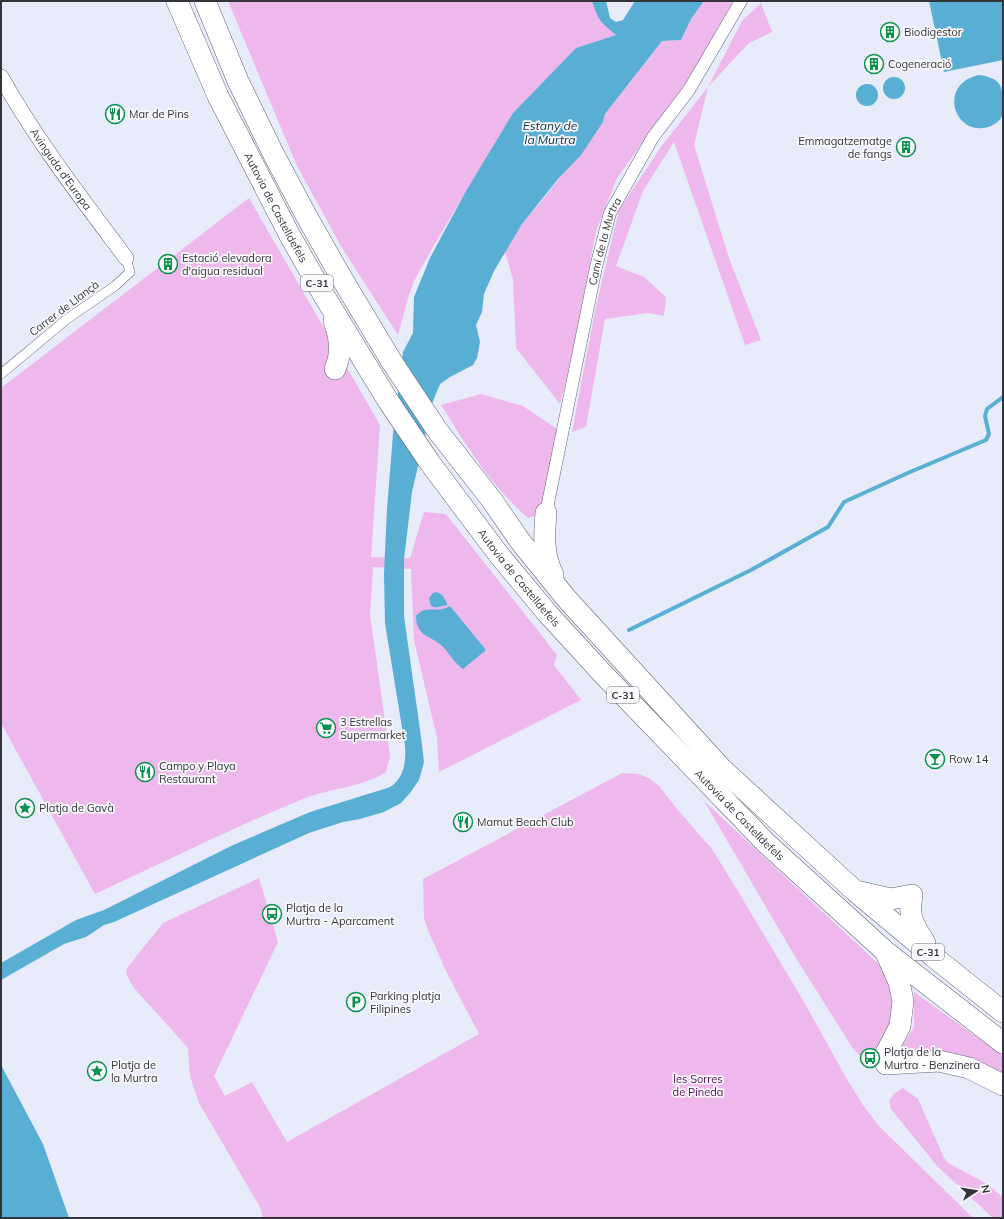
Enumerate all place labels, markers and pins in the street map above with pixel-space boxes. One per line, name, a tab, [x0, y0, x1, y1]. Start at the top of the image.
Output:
building icon: Biodigestor	[879, 21, 901, 43]
place label: Biodigestor	[904, 25, 962, 39]
building icon: Cogeneració	[863, 53, 885, 75]
place label: Cogeneració	[888, 57, 951, 71]
restaurant icon: Mar de Pins	[104, 103, 126, 125]
place label: Mar de Pins	[129, 107, 189, 121]
place label: Emmagatzematge de fangs	[798, 134, 892, 161]
building icon: Emmagatzematge de fangs	[895, 136, 917, 158]
place label: Estació elevadora d'aigua residual	[182, 251, 272, 278]
building icon: Estació elevadora d'aigua residual	[157, 253, 179, 275]
place label: 3 Estrellas Supermarket	[340, 715, 406, 742]
supermarket icon: 3 Estrellas Supermarket	[315, 717, 337, 739]
bar icon: Row 14	[924, 748, 946, 770]
place label: Row 14	[949, 752, 989, 766]
place label: Campo y Playa Restaurant	[159, 759, 236, 786]
restaurant icon: Campo y Playa Restaurant	[134, 761, 156, 783]
place icon: Platja de Gavà	[14, 797, 36, 819]
place label: Platja de Gavà	[39, 801, 114, 815]
restaurant icon: Mamut Beach Club	[452, 811, 474, 833]
place label: Mamut Beach Club	[477, 815, 574, 829]
place label: Platja de la Murtra - Aparcament	[286, 901, 394, 928]
bus stop icon: Platja de la Murtra - Aparcament	[261, 903, 283, 925]
place label: Parking platja Filipines	[370, 989, 441, 1016]
parking icon: Parking platja Filipines	[345, 991, 367, 1013]
place label: Platja de la Murtra - Benzinera	[884, 1045, 980, 1072]
bus stop icon: Platja de la Murtra - Benzinera	[859, 1047, 881, 1069]
place label: Platja de la Murtra	[111, 1058, 158, 1085]
place icon: Platja de la Murtra	[86, 1060, 108, 1082]

